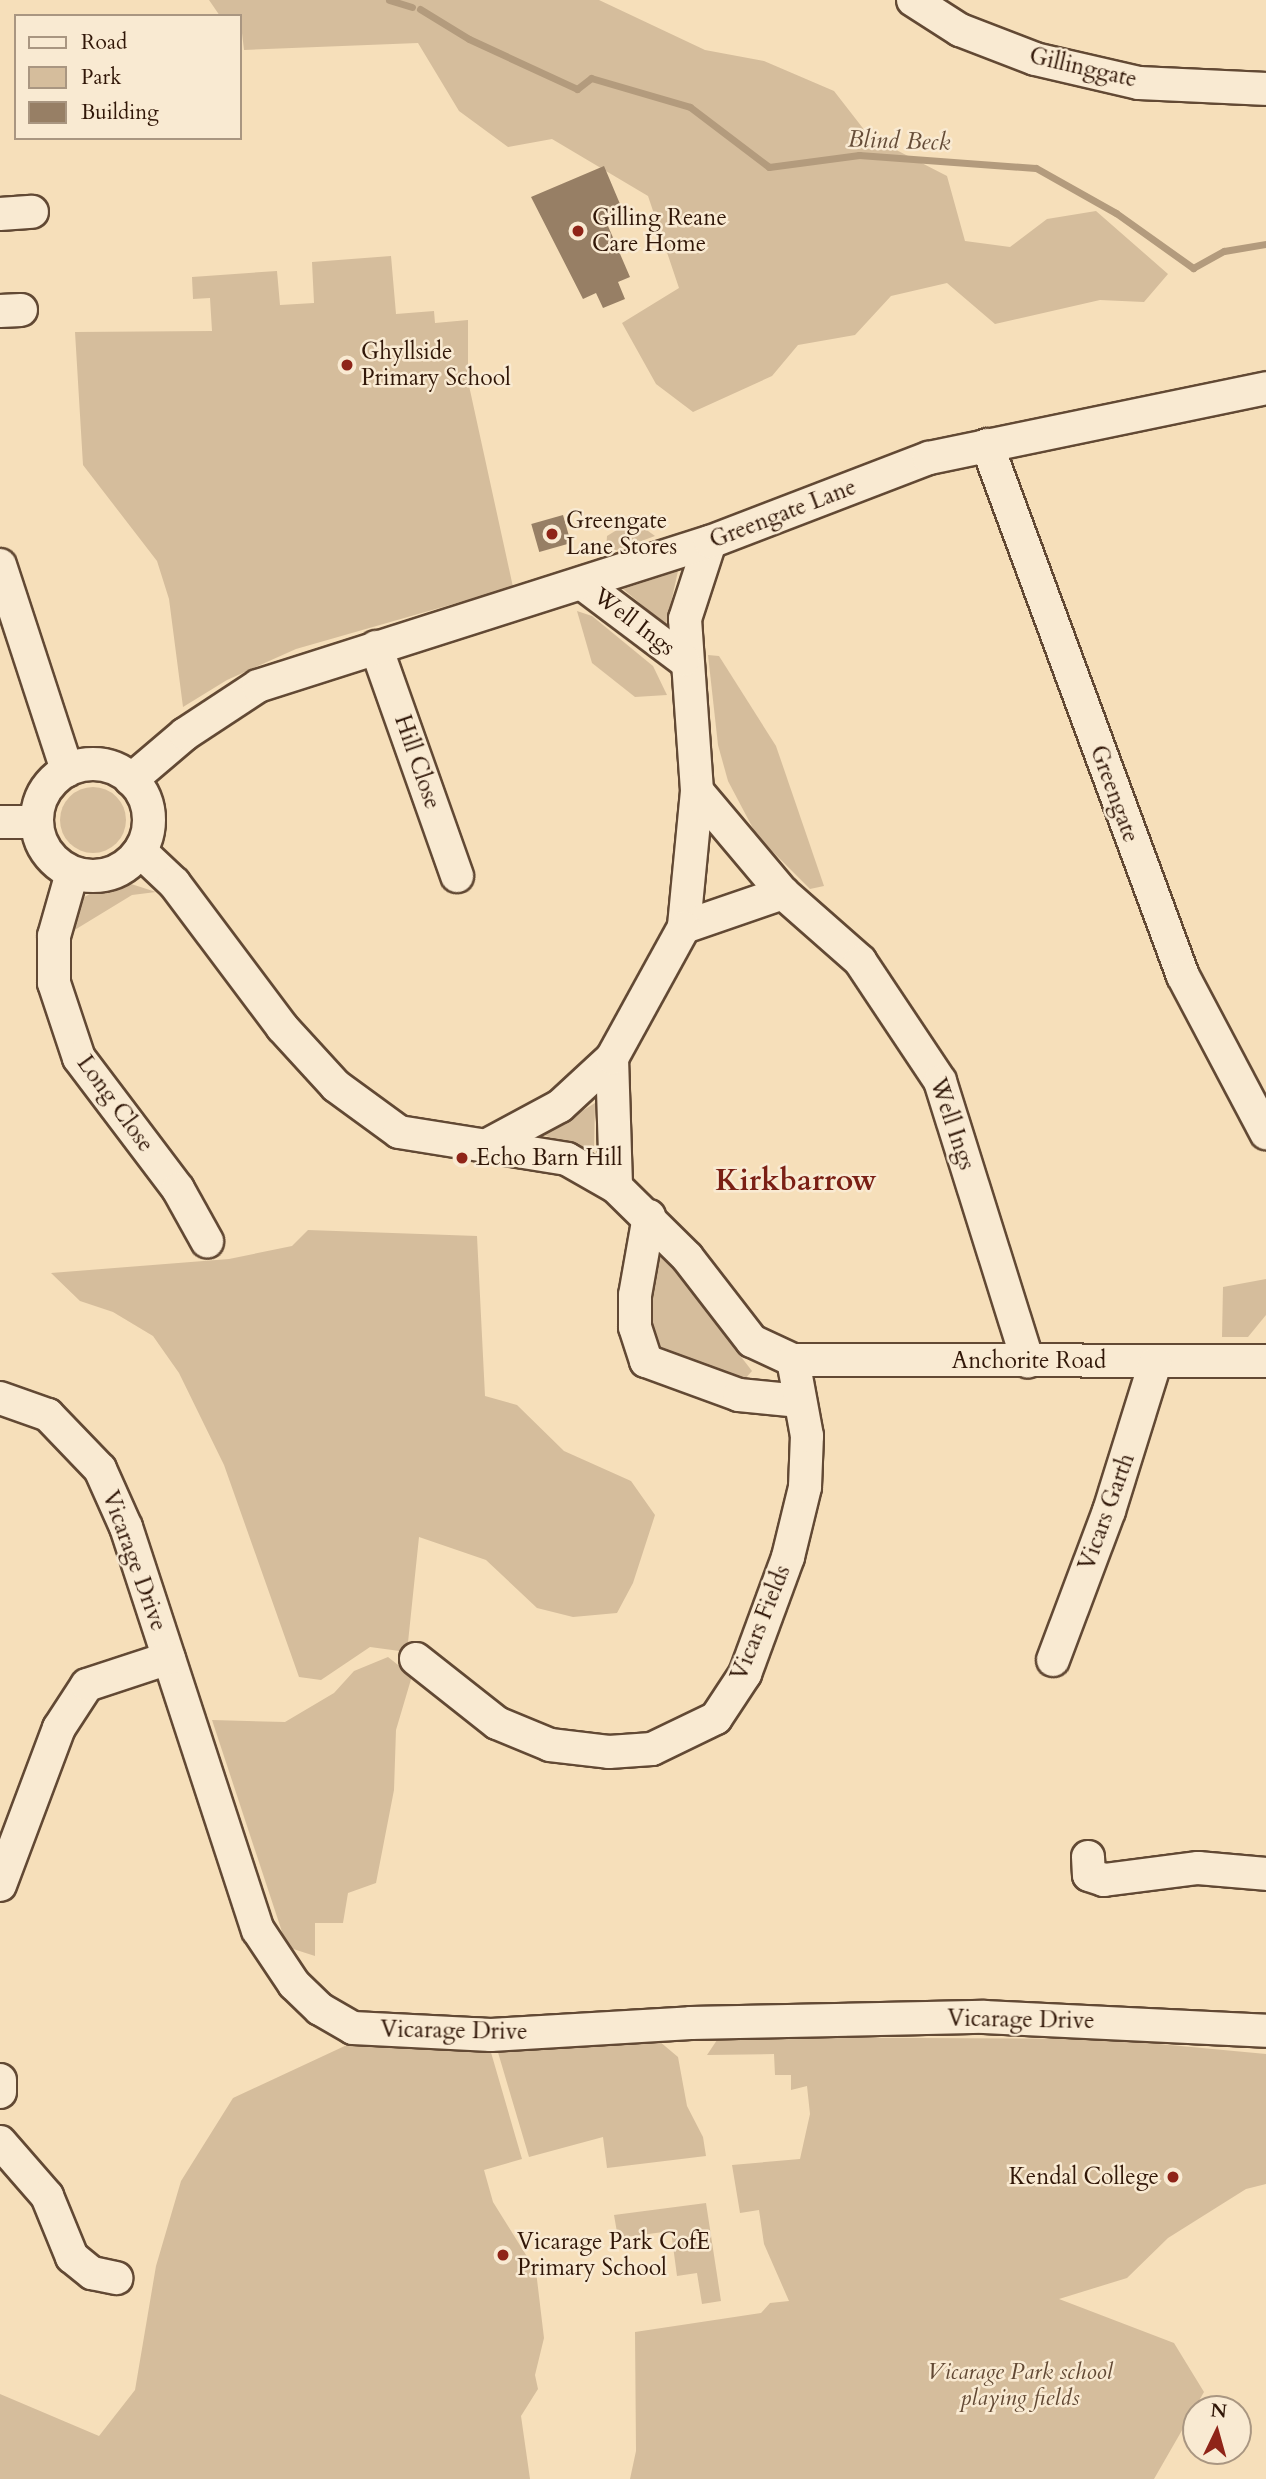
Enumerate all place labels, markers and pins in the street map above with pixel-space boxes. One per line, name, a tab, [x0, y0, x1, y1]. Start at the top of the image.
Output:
place label: Gilling Reane Care Home	[592, 204, 727, 258]
marker: Gilling Reane Care Home	[570, 223, 586, 239]
place label: Ghyllside Primary School	[361, 338, 511, 392]
marker: Ghyllside Primary School	[339, 357, 355, 373]
place label: Greengate Lane Stores	[566, 507, 677, 561]
marker: Greengate Lane Stores	[544, 526, 560, 542]
place label: Echo Barn Hill	[476, 1144, 623, 1172]
marker: Echo Barn Hill	[454, 1150, 470, 1166]
place label: Kendal College	[1009, 2163, 1159, 2191]
marker: Kendal College	[1165, 2169, 1181, 2185]
place label: Vicarage Park CofE Primary School	[517, 2228, 710, 2282]
marker: Vicarage Park CofE Primary School	[495, 2247, 511, 2263]

